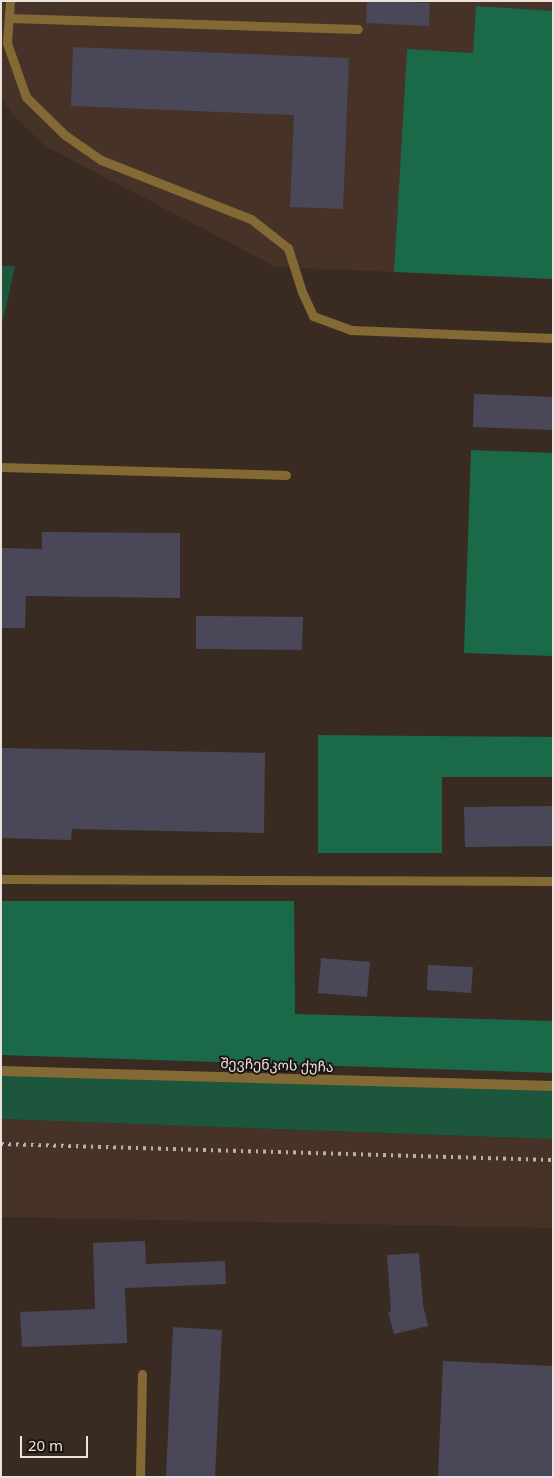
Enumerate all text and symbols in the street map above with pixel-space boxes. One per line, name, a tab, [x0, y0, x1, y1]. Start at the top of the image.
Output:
street label: შევჩენკოს ქუჩა	[220, 1055, 334, 1075]
scale bar	[22, 1426, 90, 1458]
text: 20 m	[28, 1435, 63, 1455]

